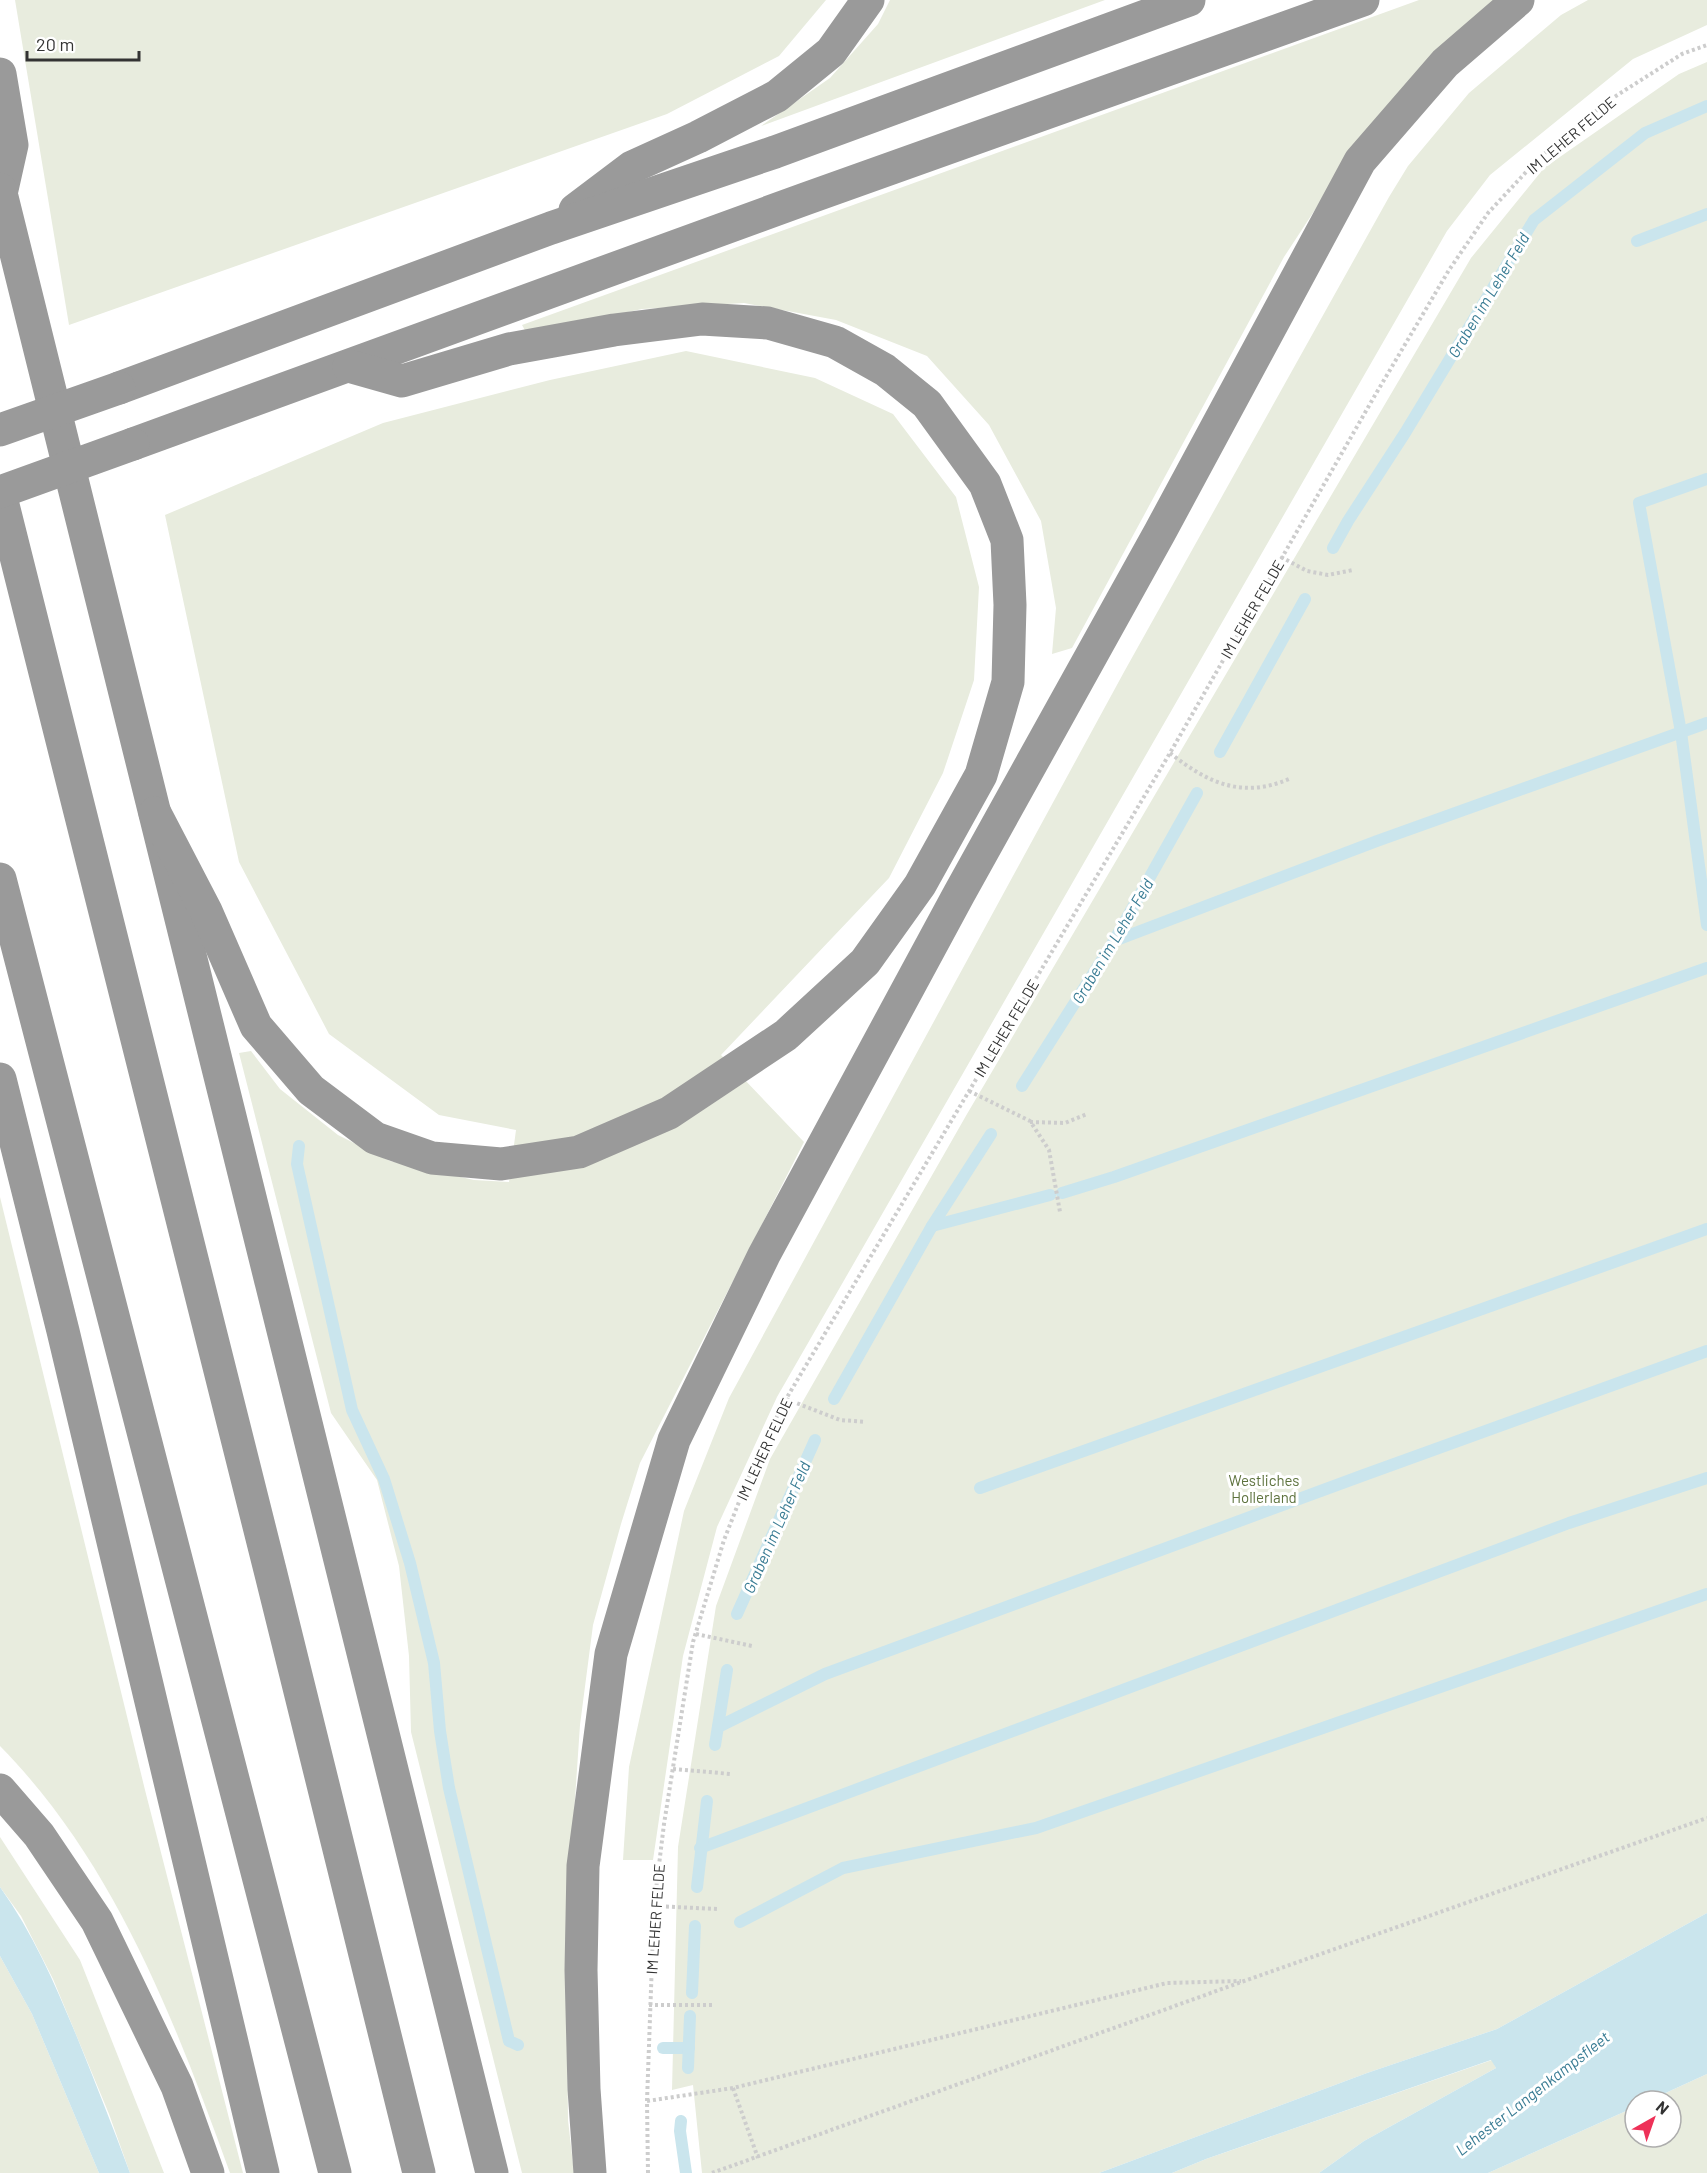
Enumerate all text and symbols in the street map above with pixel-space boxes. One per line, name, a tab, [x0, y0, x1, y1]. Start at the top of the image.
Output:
scale bar	[27, 24, 140, 62]
text: 20 m	[36, 33, 74, 55]
street label: IM LEHER FELDE	[1523, 93, 1619, 177]
water label: Graben im Leher Feld	[1443, 229, 1533, 361]
street label: IM LEHER FELDE	[1217, 557, 1287, 661]
water label: Graben im Leher Feld	[1067, 875, 1157, 1007]
street label: IM LEHER FELDE	[970, 976, 1042, 1080]
street label: IM LEHER FELDE	[732, 1395, 796, 1503]
water label: Graben im Leher Feld	[738, 1458, 814, 1596]
park label: Westliches Hollerland	[1228, 1471, 1300, 1506]
street label: IM LEHER FELDE	[642, 1863, 668, 1975]
water label: Lehester Langenkampsfleet	[1451, 2027, 1613, 2159]
north arrow	[1623, 2089, 1683, 2149]
text: N	[1653, 2096, 1673, 2118]

